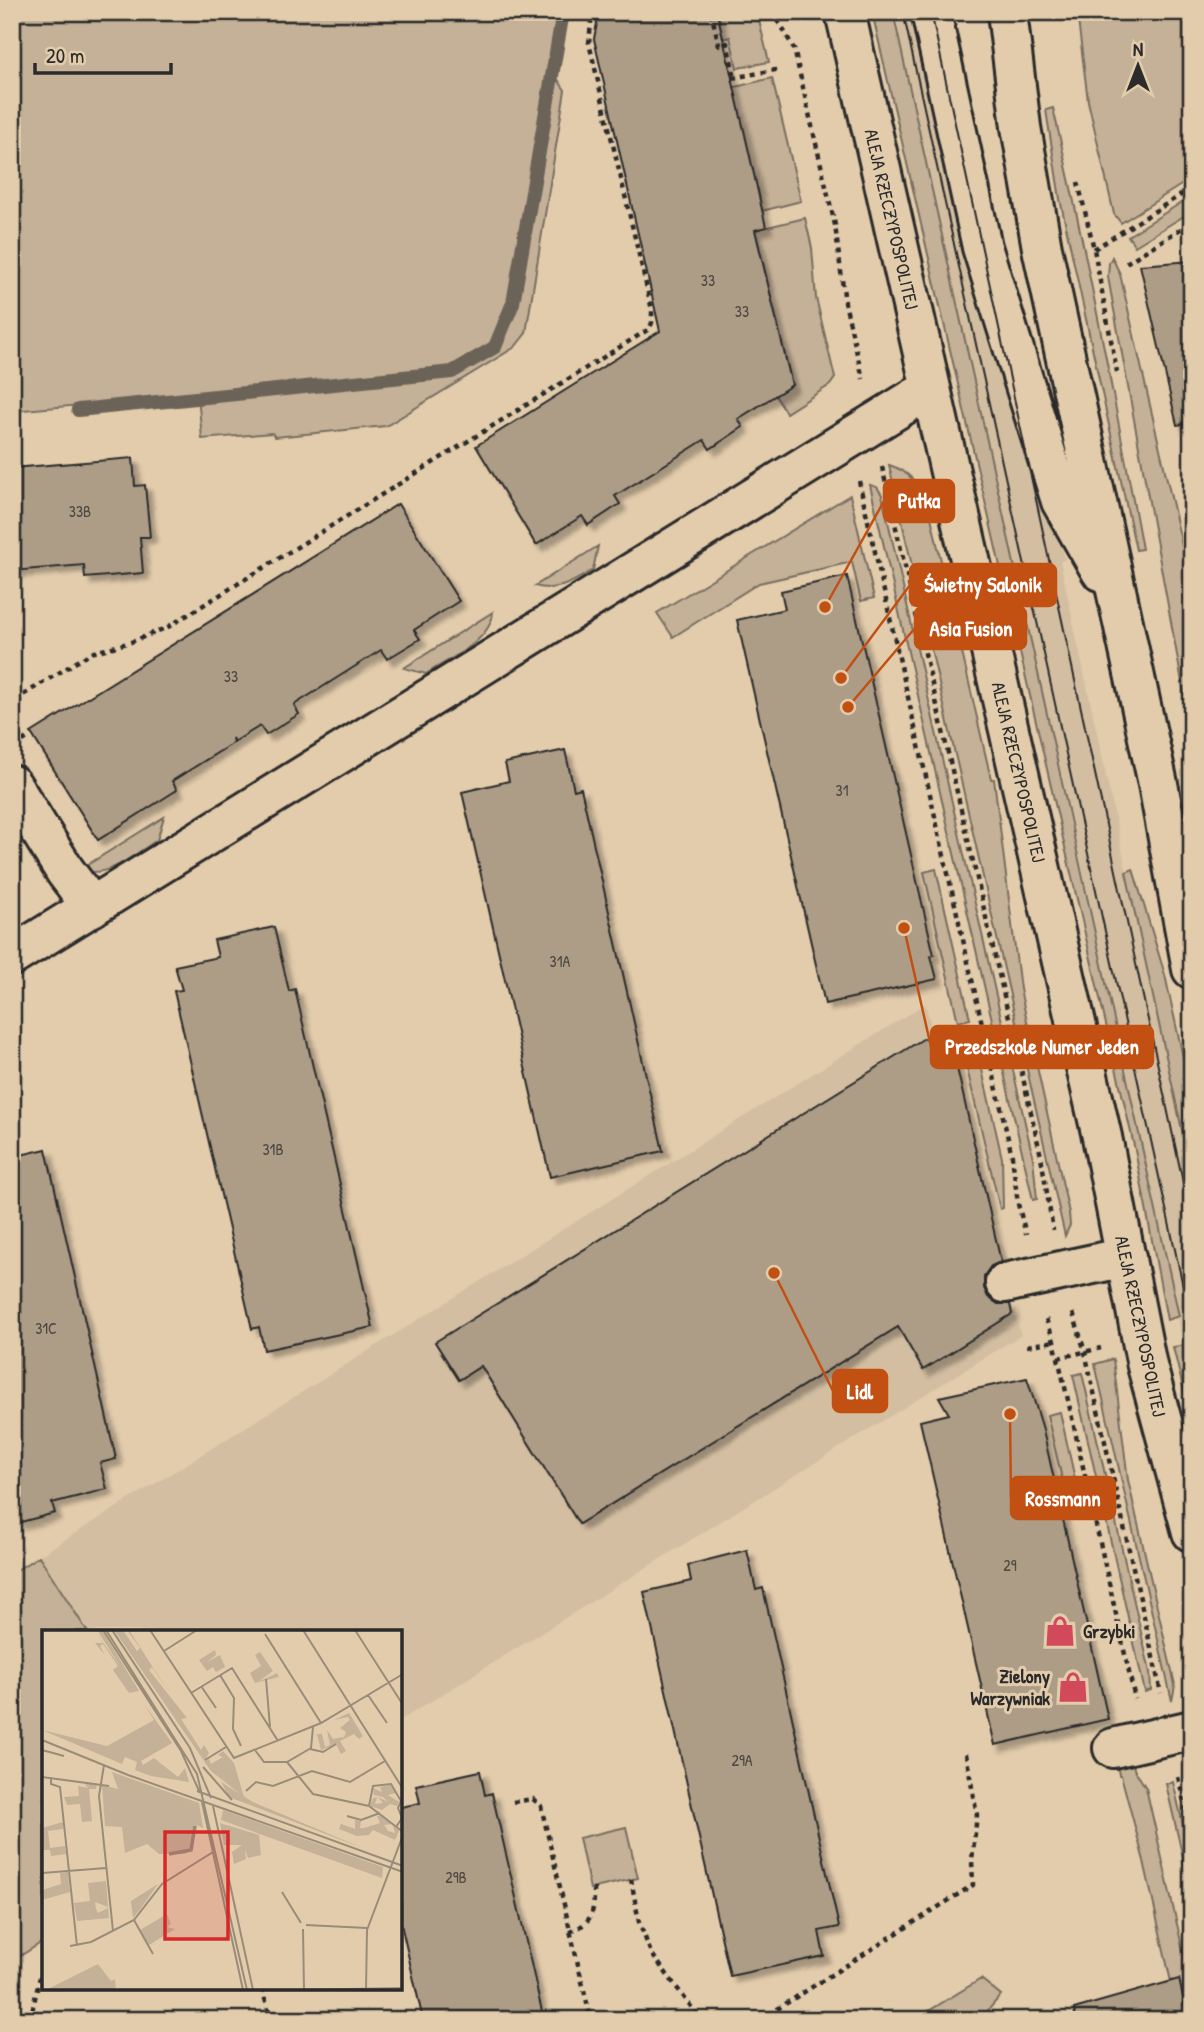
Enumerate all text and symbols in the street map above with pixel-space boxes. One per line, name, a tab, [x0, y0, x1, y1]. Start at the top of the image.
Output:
scale bar	[35, 32, 172, 76]
north arrow	[1102, 32, 1172, 102]
text: N	[1133, 36, 1143, 62]
text: 20 m	[46, 41, 84, 70]
street label: ALEJA RZECZYPOSPOLITEJ	[859, 126, 925, 312]
house number: 33	[701, 269, 715, 291]
house number: 33	[735, 300, 749, 322]
callout: Putka	[884, 480, 954, 522]
text: Putka	[898, 486, 941, 515]
house number: 33B	[69, 500, 91, 522]
callout: Świetny Salonik	[910, 564, 1056, 606]
text: Świetny Salonik	[924, 570, 1042, 600]
callout: Asia Fusion	[915, 607, 1026, 649]
text: Asia Fusion	[929, 614, 1013, 643]
house number: 33	[224, 665, 238, 687]
street label: ALEJA RZECZYPOSPOLITEJ	[986, 679, 1052, 865]
house number: 31	[836, 779, 849, 801]
house number: 31A	[550, 950, 571, 972]
callout: Przedszkole Numer Jeden	[931, 1026, 1153, 1068]
text: Przedszkole Numer Jeden	[945, 1032, 1139, 1061]
house number: 31B	[262, 1138, 284, 1160]
street label: ALEJA RZECZYPOSPOLITEJ	[1109, 1233, 1173, 1419]
house number: 31C	[35, 1317, 57, 1339]
callout: Lidl	[833, 1370, 887, 1412]
text: Lidl	[847, 1377, 874, 1406]
callout: Rossmann	[1011, 1477, 1115, 1519]
text: Rossmann	[1025, 1484, 1101, 1513]
house number: 29	[1003, 1554, 1017, 1576]
shop icon: Grzybki	[1043, 1614, 1077, 1648]
place label: Grzybki	[1083, 1618, 1136, 1645]
inset map	[42, 1630, 402, 1990]
place label: Zielony Warzywniak	[970, 1663, 1050, 1712]
shop icon: Zielony Warzywniak	[1056, 1670, 1090, 1704]
house number: 29A	[731, 1749, 753, 1771]
house number: 29B	[445, 1866, 467, 1888]

